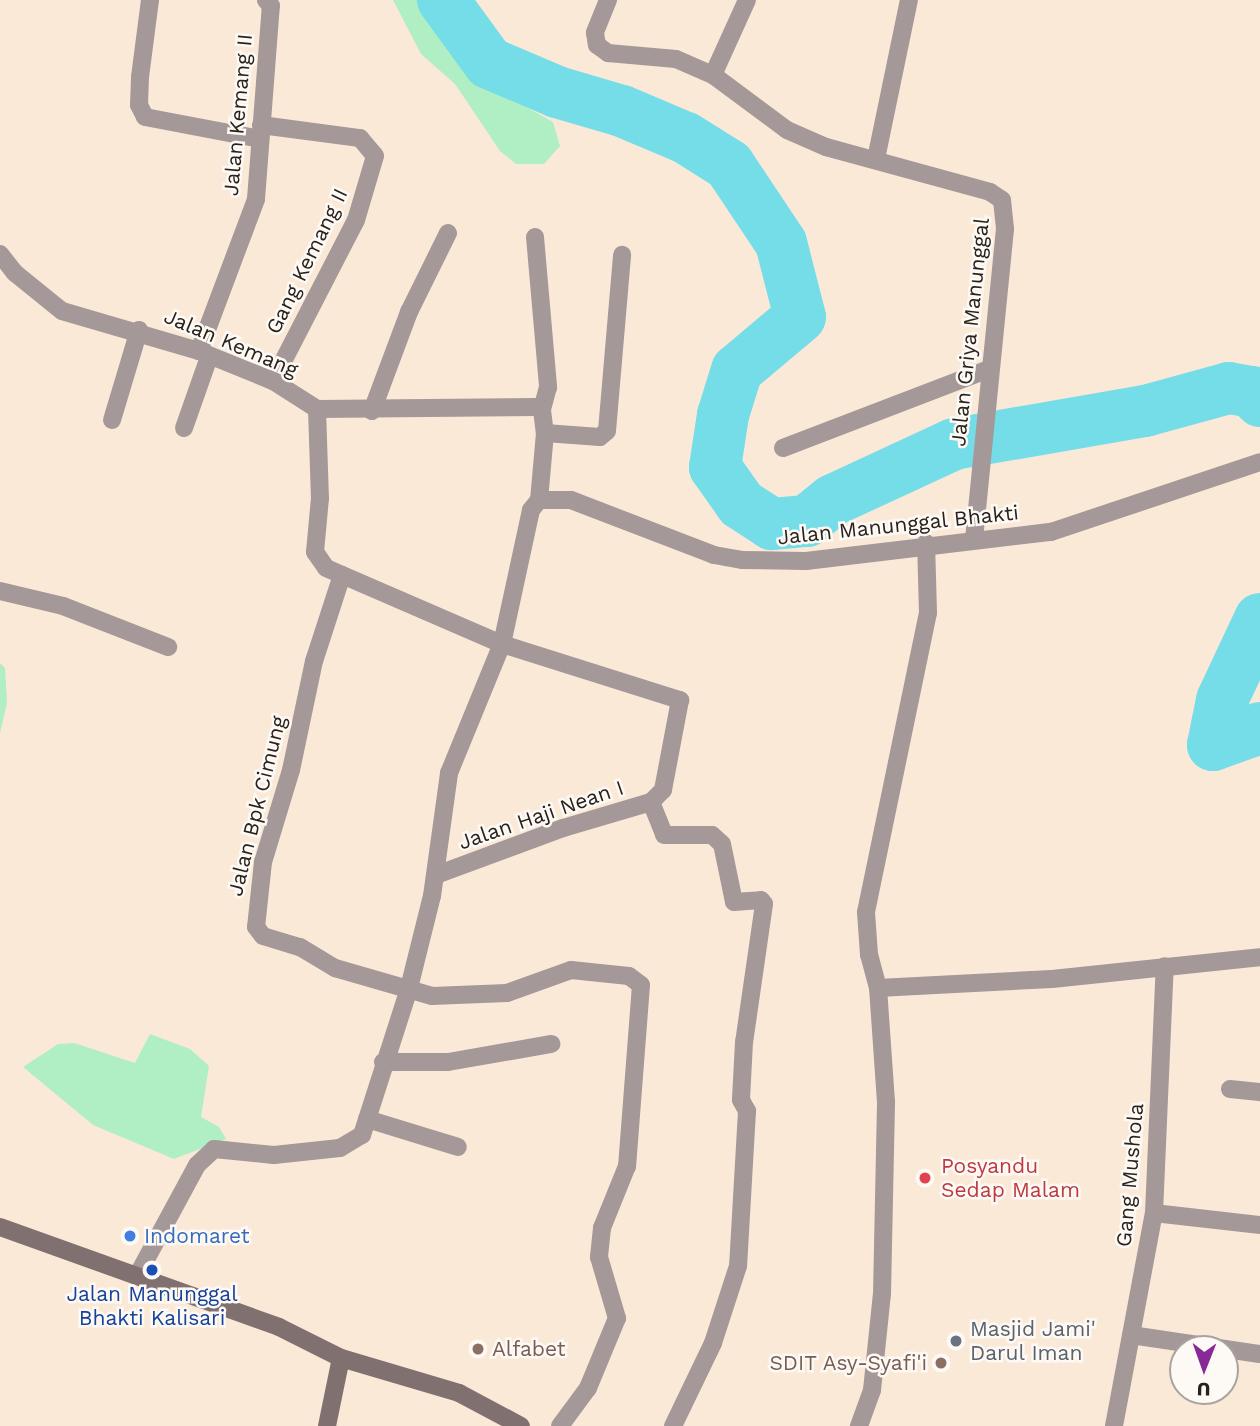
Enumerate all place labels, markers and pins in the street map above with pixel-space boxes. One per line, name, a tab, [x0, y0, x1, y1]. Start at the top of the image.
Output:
place label: Posyandu Sedap Malam	[941, 1153, 1080, 1203]
marker: Posyandu Sedap Malam	[915, 1168, 935, 1188]
place label: Indomaret	[144, 1223, 250, 1249]
marker: Indomaret	[122, 1228, 138, 1244]
marker: Jalan Manunggal Bhakti Kalisari	[144, 1262, 160, 1278]
place label: Jalan Manunggal Bhakti Kalisari	[66, 1281, 238, 1331]
place label: Masjid Jami' Darul Iman	[970, 1316, 1096, 1366]
marker: Masjid Jami' Darul Iman	[948, 1333, 964, 1349]
place label: Alfabet	[492, 1336, 566, 1362]
marker: Alfabet	[470, 1341, 486, 1357]
place label: SDIT Asy-Syafi'i	[768, 1350, 927, 1376]
marker: SDIT Asy-Syafi'i	[933, 1355, 949, 1371]

